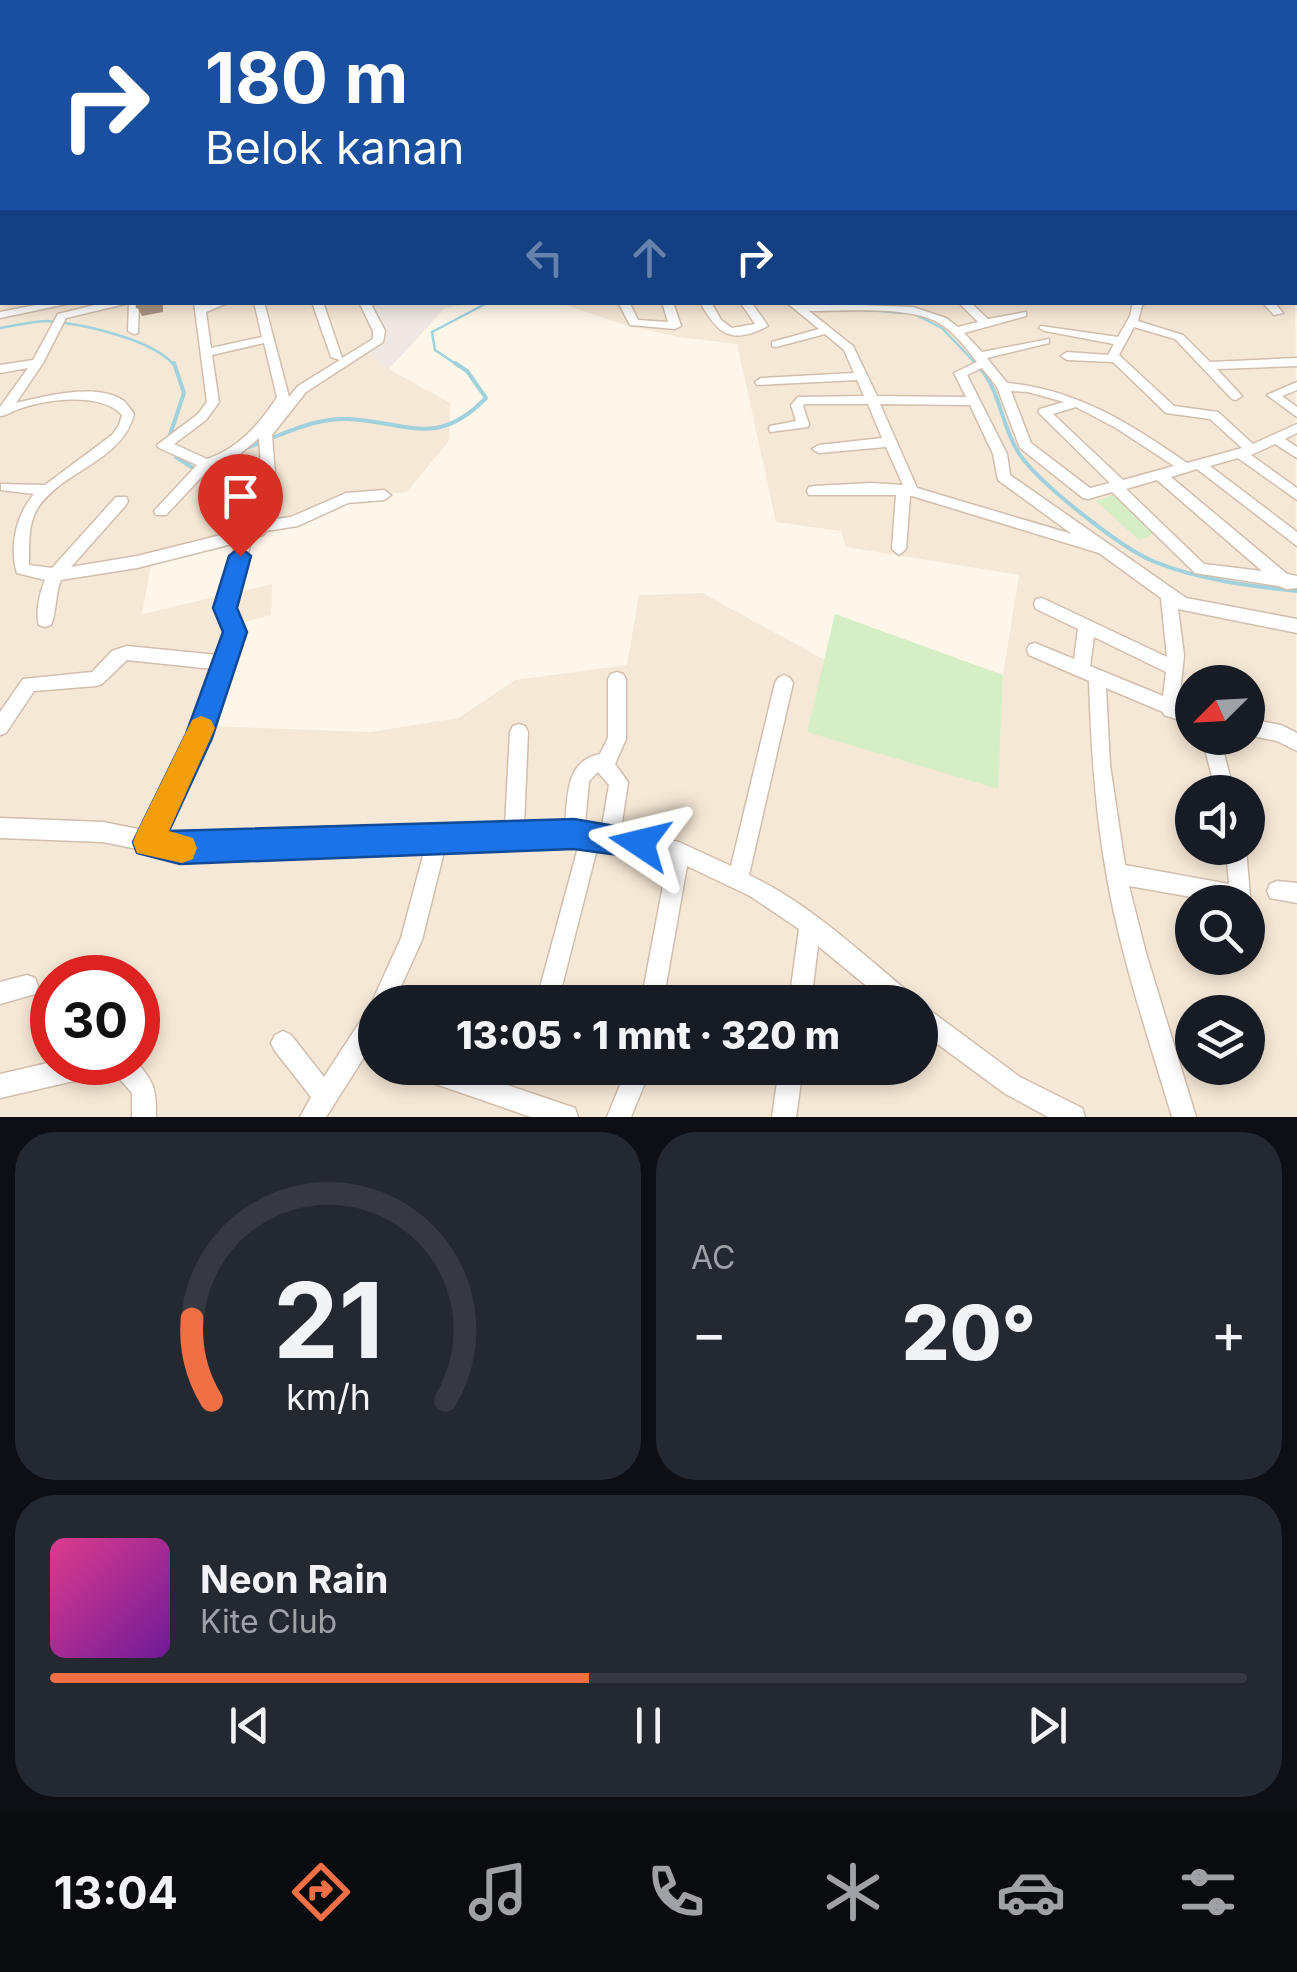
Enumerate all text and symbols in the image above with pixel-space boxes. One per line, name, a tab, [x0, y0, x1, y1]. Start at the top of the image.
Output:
text: 180 m	[205, 35, 408, 120]
icon: right	[40, 40, 170, 170]
text: Belok kanan	[205, 120, 464, 175]
icon: left	[517, 230, 572, 285]
icon: ahead	[622, 230, 677, 285]
icon: right	[727, 230, 782, 285]
pin	[198, 454, 283, 557]
icon: arrive	[213, 469, 268, 524]
north arrow	[1175, 665, 1265, 755]
map controls	[1175, 665, 1265, 1085]
button: sound	[1175, 775, 1265, 865]
position arrow	[588, 791, 692, 895]
button: search	[1175, 885, 1265, 975]
speed limit sign: 30	[30, 955, 160, 1085]
button: layers	[1175, 995, 1265, 1085]
text: 13:05 · 1 mnt · 320 m	[456, 1012, 840, 1058]
text: AC	[691, 1238, 735, 1277]
text: 21	[273, 1257, 383, 1383]
text: 20°	[902, 1287, 1036, 1378]
text: −	[691, 1300, 727, 1366]
text: +	[1211, 1300, 1247, 1366]
text: km/h	[286, 1375, 370, 1419]
text: Neon Rain	[200, 1556, 388, 1602]
text: Kite Club	[200, 1602, 337, 1641]
icon: previous	[222, 1698, 277, 1753]
icon: pause	[621, 1698, 676, 1753]
icon: next	[1020, 1698, 1075, 1753]
icon: directions	[286, 1857, 356, 1927]
icon: music	[463, 1857, 533, 1927]
icon: phone	[641, 1857, 711, 1927]
icon: climate	[818, 1857, 888, 1927]
icon: car	[996, 1857, 1066, 1927]
icon: filters	[1173, 1857, 1243, 1927]
text: 13:04	[54, 1865, 178, 1920]

